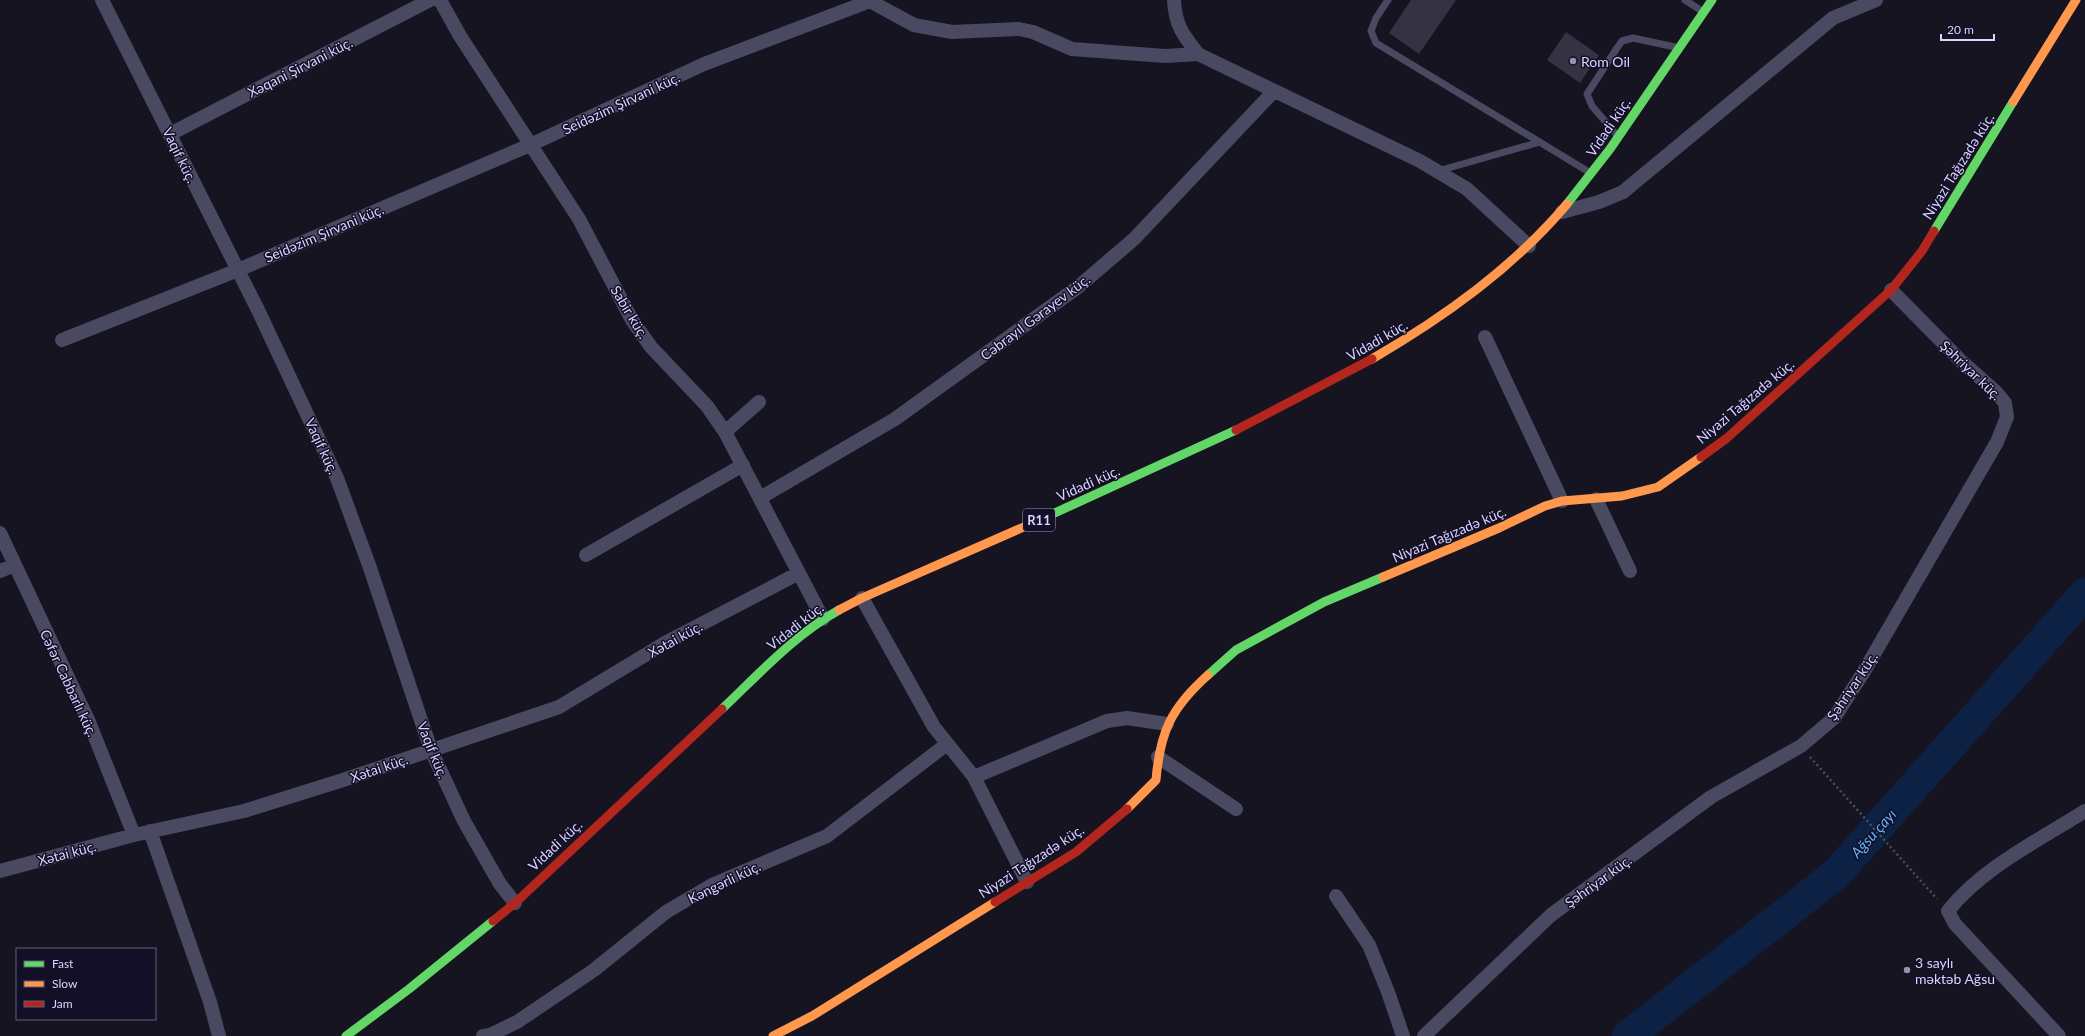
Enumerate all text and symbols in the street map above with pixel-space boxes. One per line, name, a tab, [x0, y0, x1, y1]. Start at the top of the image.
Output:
scale bar	[1941, 16, 1994, 42]
text: 20 m	[1947, 22, 1974, 37]
street label: Xəqani Şirvani küç.	[245, 33, 355, 101]
place label: Rom Oil	[1581, 53, 1630, 70]
marker: Rom Oil	[1568, 56, 1578, 66]
street label: Seidəzim Şirvani küç.	[559, 68, 683, 138]
street label: Vidadi küç.	[1582, 94, 1634, 160]
street label: Niyazi Tağızadə küç.	[1918, 110, 1998, 222]
street label: Vaqif küç.	[159, 124, 201, 186]
street label: Seidəzim Şirvani küç.	[262, 200, 386, 266]
street label: Cəbrayıl Gərayev küç.	[977, 270, 1093, 364]
street label: Sabir küç.	[608, 282, 652, 342]
street label: Vidadi küç.	[1344, 316, 1410, 364]
street label: Şəhriyar küç.	[1937, 337, 2005, 403]
street label: Niyazi Tağızadə küç.	[1693, 355, 1797, 447]
street label: Vaqif küç.	[302, 415, 342, 477]
street label: Vidadi küç.	[1054, 462, 1122, 504]
street label: Niyazi Tağızadə küç.	[1389, 502, 1509, 566]
road number: R11	[1023, 509, 1055, 531]
street label: Vidadi küç.	[763, 599, 827, 653]
street label: Xətai küç.	[645, 617, 705, 661]
street label: Cəfər Cabbarlı küç.	[37, 627, 101, 739]
street label: Şəhriyar küç.	[1823, 649, 1881, 723]
street label: Vaqif küç.	[414, 719, 452, 781]
street label: Xətai küç.	[348, 750, 410, 786]
water label: Ağsu çayı	[1846, 805, 1899, 862]
street label: Vidadi küç.	[525, 816, 585, 874]
street label: Niyazi Tağızadə küç.	[975, 821, 1087, 901]
street label: Xətai küç.	[36, 837, 98, 869]
street label: Şəhriyar küç.	[1561, 851, 1635, 911]
street label: Kəngərli küç.	[685, 857, 763, 907]
legend	[16, 948, 156, 1020]
place label: 3 saylı məktəb Ağsu	[1915, 954, 1995, 987]
text: Fast	[52, 956, 74, 971]
marker: 3 saylı məktəb Ağsu	[1902, 965, 1912, 975]
text: Slow	[52, 976, 78, 991]
text: Jam	[52, 996, 73, 1011]

